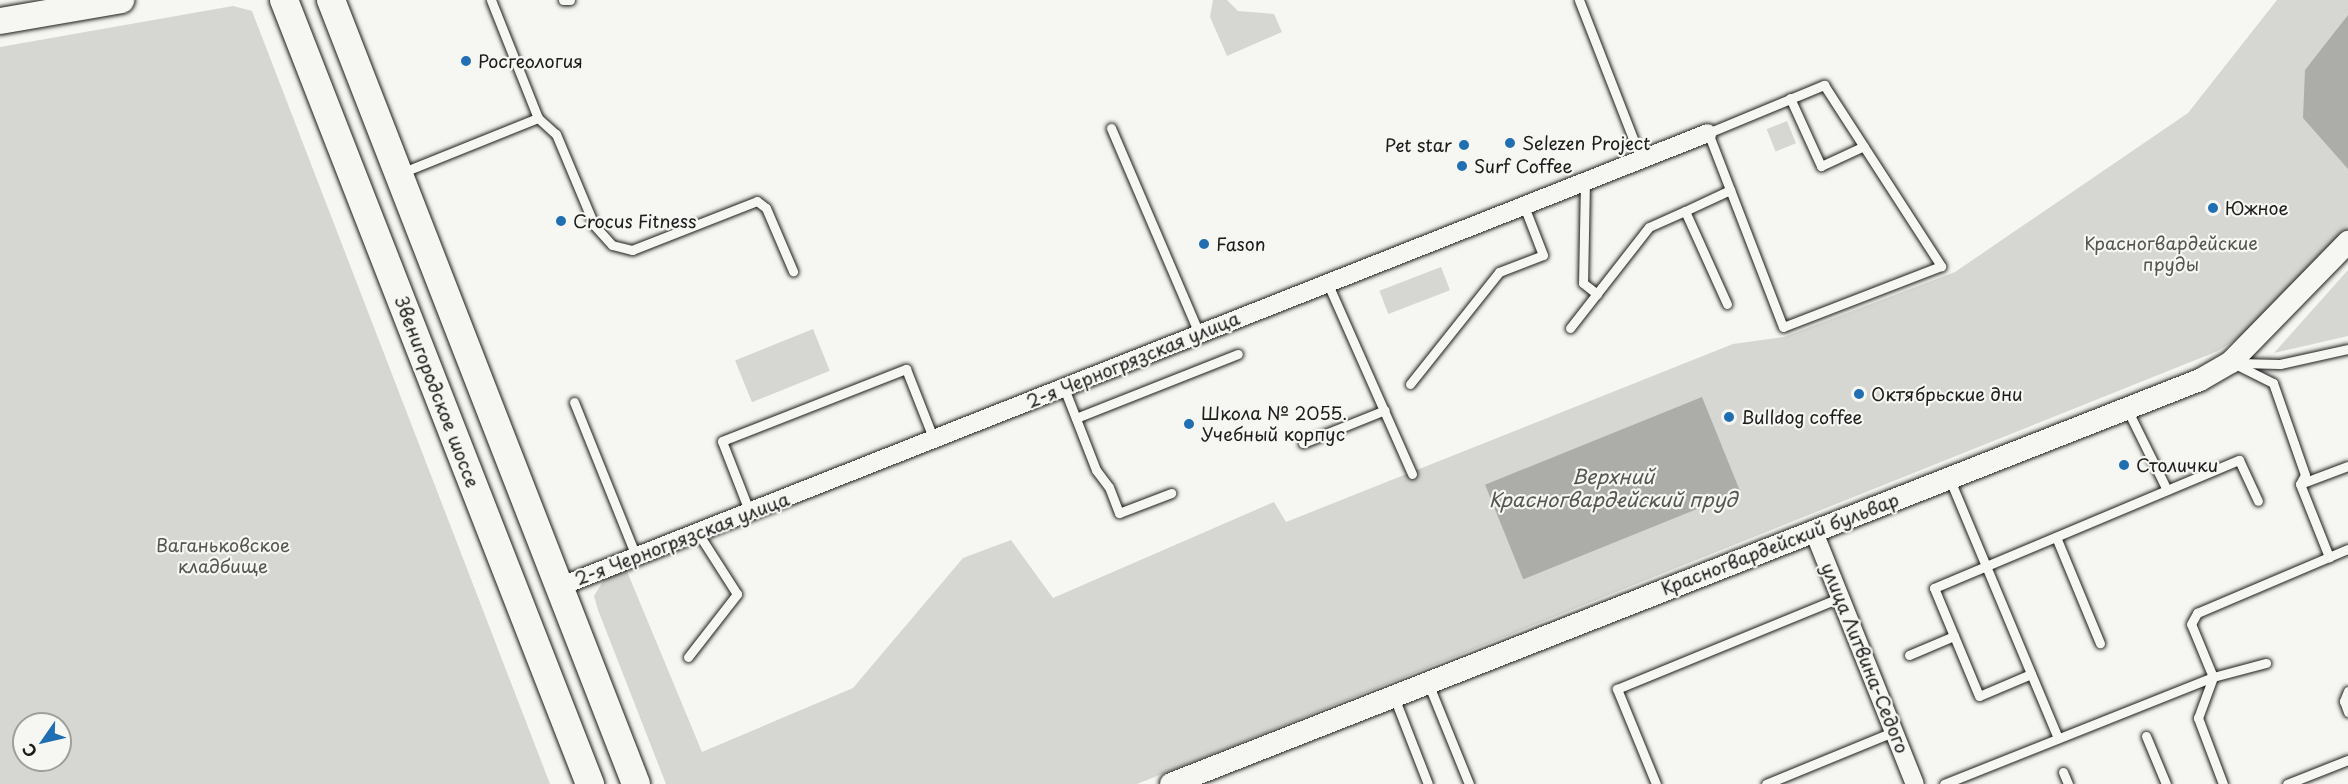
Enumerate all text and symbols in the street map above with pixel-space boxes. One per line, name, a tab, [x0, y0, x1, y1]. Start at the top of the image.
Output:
place label: Росгеология	[478, 50, 583, 72]
marker: Росгеология	[459, 54, 473, 68]
place label: Selezen Project	[1522, 132, 1652, 154]
place label: Pet star	[1384, 134, 1452, 156]
marker: Selezen Project	[1503, 136, 1517, 150]
marker: Pet star	[1457, 138, 1471, 152]
place label: Surf Coffee	[1474, 155, 1574, 177]
marker: Surf Coffee	[1455, 159, 1469, 173]
place label: Южное	[2225, 197, 2289, 219]
marker: Южное	[2206, 201, 2220, 215]
place label: Crocus Fitness	[573, 210, 698, 232]
marker: Crocus Fitness	[554, 214, 568, 228]
place label: Fason	[1216, 233, 1266, 255]
park label: Красногвардейские пруды	[2084, 233, 2258, 276]
marker: Fason	[1197, 237, 1211, 251]
street label: Звенигородское шоссе	[391, 293, 483, 491]
street label: 2-я Черногрязская улица	[1023, 307, 1243, 413]
place label: Октябрьские дни	[1871, 383, 2023, 405]
marker: Октябрьские дни	[1852, 387, 1866, 401]
place label: Школа № 2055. Учебный корпус	[1201, 403, 1348, 446]
place label: Bulldog coffee	[1741, 406, 1864, 428]
marker: Bulldog coffee	[1722, 410, 1736, 424]
marker: Школа № 2055. Учебный корпус	[1182, 417, 1196, 431]
place label: Столички	[2136, 454, 2218, 476]
marker: Столички	[2117, 458, 2131, 472]
water label: Верхний Красногвардейский пруд	[1489, 465, 1737, 512]
street label: 2-я Черногрязская улица	[571, 488, 793, 590]
street label: Красногвардейский бульвар	[1658, 489, 1902, 599]
park label: Ваганьковское кладбище	[156, 535, 290, 578]
street label: улица Литвина-Седого	[1817, 559, 1913, 757]
north arrow	[12, 712, 72, 772]
text: С	[15, 739, 42, 763]

